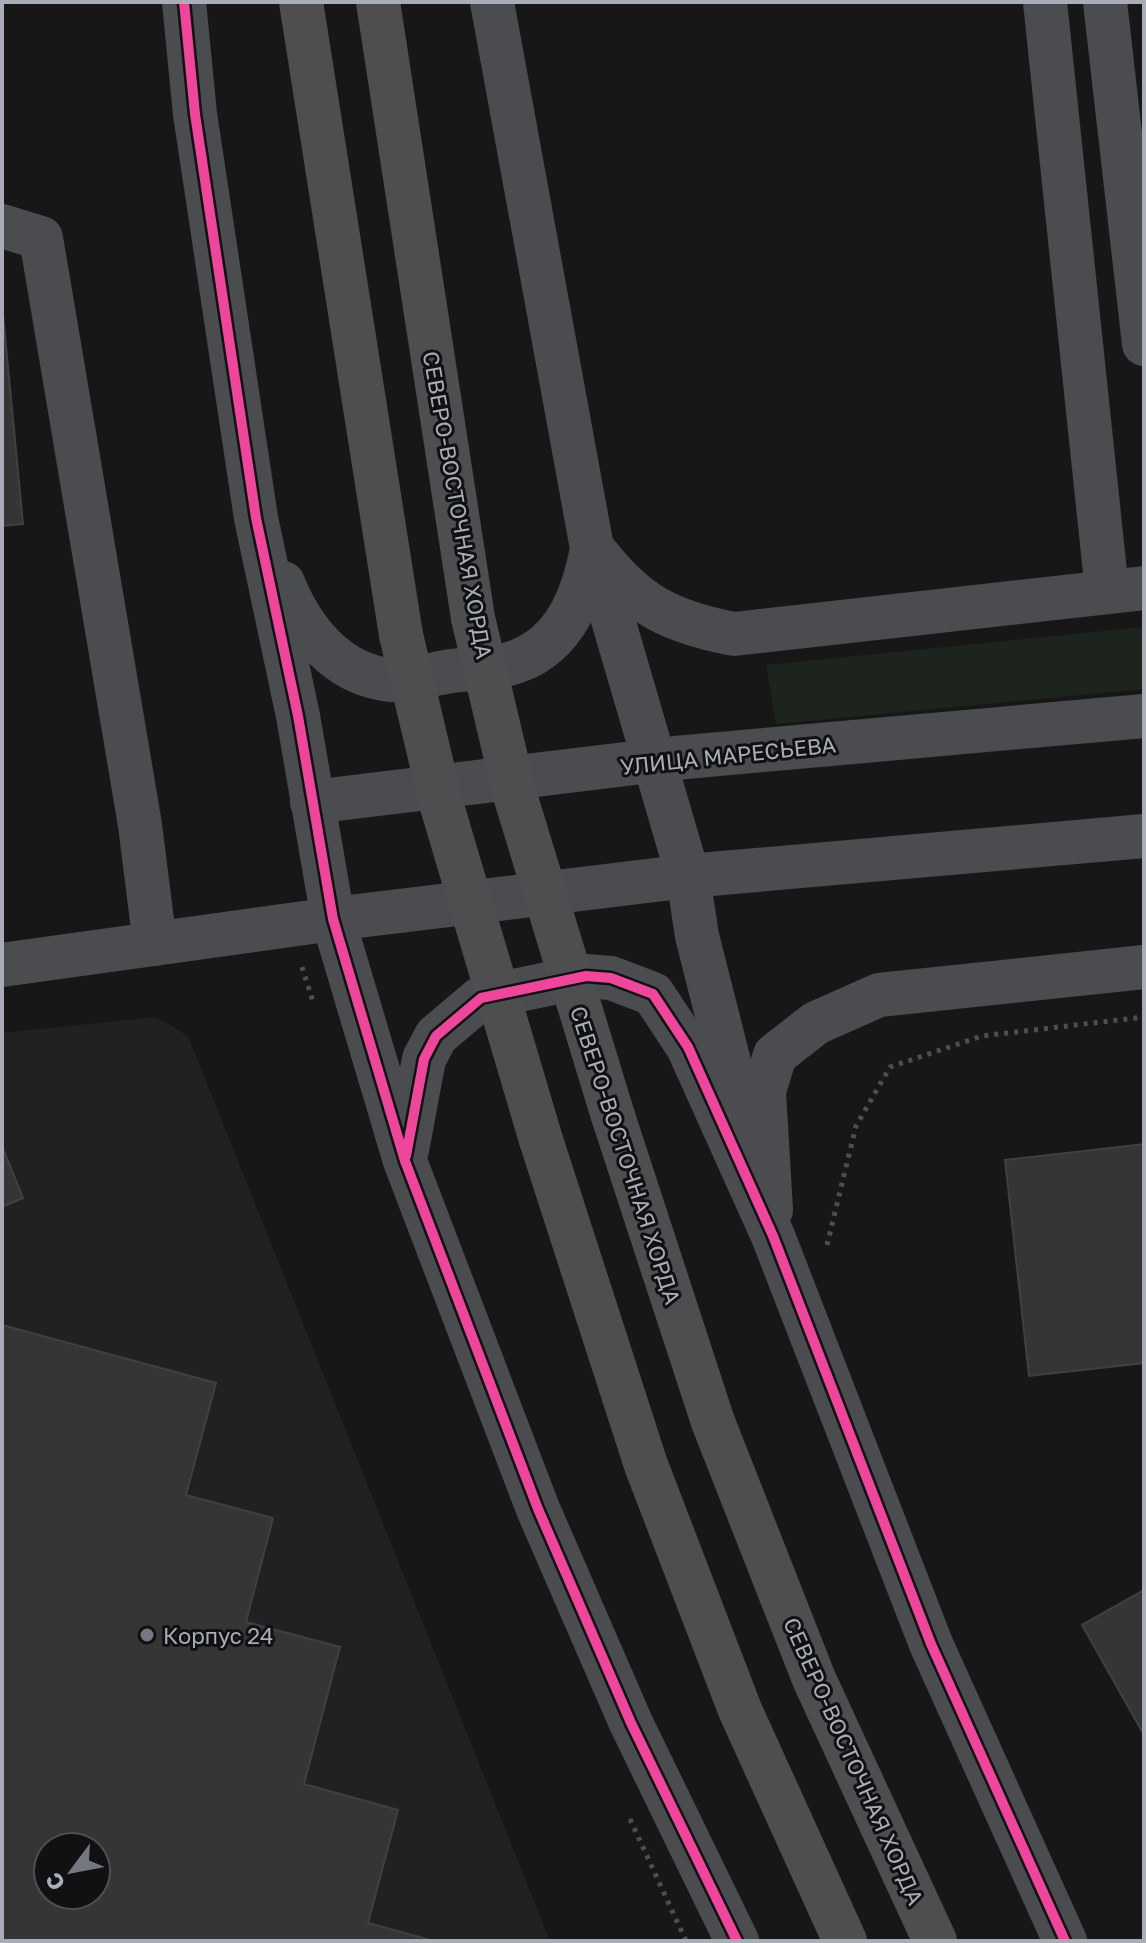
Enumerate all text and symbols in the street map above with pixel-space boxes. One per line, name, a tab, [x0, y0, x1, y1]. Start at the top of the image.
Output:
street label: СЕВЕРО-ВОСТОЧНАЯ ХОРДА	[418, 349, 498, 661]
street label: УЛИЦА МАРЕСЬЕВА	[619, 730, 837, 780]
street label: СЕВЕРО-ВОСТОЧНАЯ ХОРДА	[565, 1002, 687, 1308]
street label: СЕВЕРО-ВОСТОЧНАЯ ХОРДА	[778, 1613, 930, 1909]
place label: Корпус 24	[163, 1622, 273, 1649]
marker: Корпус 24	[138, 1626, 156, 1644]
north arrow	[32, 1831, 112, 1911]
text: С	[39, 1868, 70, 1896]

